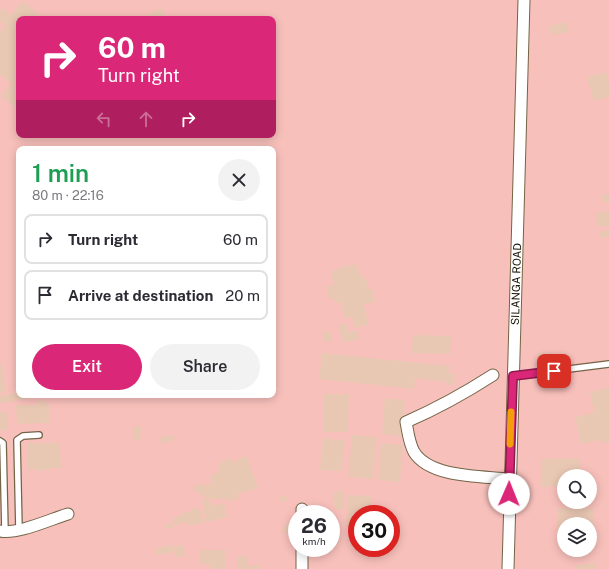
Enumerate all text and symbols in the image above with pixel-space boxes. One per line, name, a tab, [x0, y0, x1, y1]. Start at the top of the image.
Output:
text: 60 m	[98, 31, 166, 64]
icon: right	[32, 32, 84, 84]
text: Turn right	[98, 65, 180, 86]
icon: left	[93, 108, 115, 130]
icon: ahead	[135, 108, 157, 130]
icon: right	[177, 108, 199, 130]
text: 1 min	[32, 159, 89, 187]
button: close	[218, 159, 260, 201]
text: 80 m · 22:16	[32, 188, 104, 203]
icon: right	[34, 228, 56, 250]
text: Turn right	[68, 231, 138, 248]
text: 60 m	[223, 231, 258, 248]
street label: SILANGA ROAD	[509, 242, 523, 325]
icon: arrive	[34, 284, 56, 306]
text: Arrive at destination	[68, 287, 213, 304]
text: 20 m	[225, 287, 260, 304]
button: Exit	[32, 344, 142, 390]
button: Share	[150, 344, 260, 390]
pin	[537, 354, 571, 388]
icon: arrive	[543, 360, 565, 382]
map controls	[557, 469, 597, 557]
button: search	[557, 469, 597, 509]
position arrow	[488, 473, 530, 515]
speed limit sign: 30	[348, 505, 400, 557]
text: 26	[301, 514, 327, 538]
button: layers	[557, 517, 597, 557]
text: km/h	[302, 535, 326, 547]

